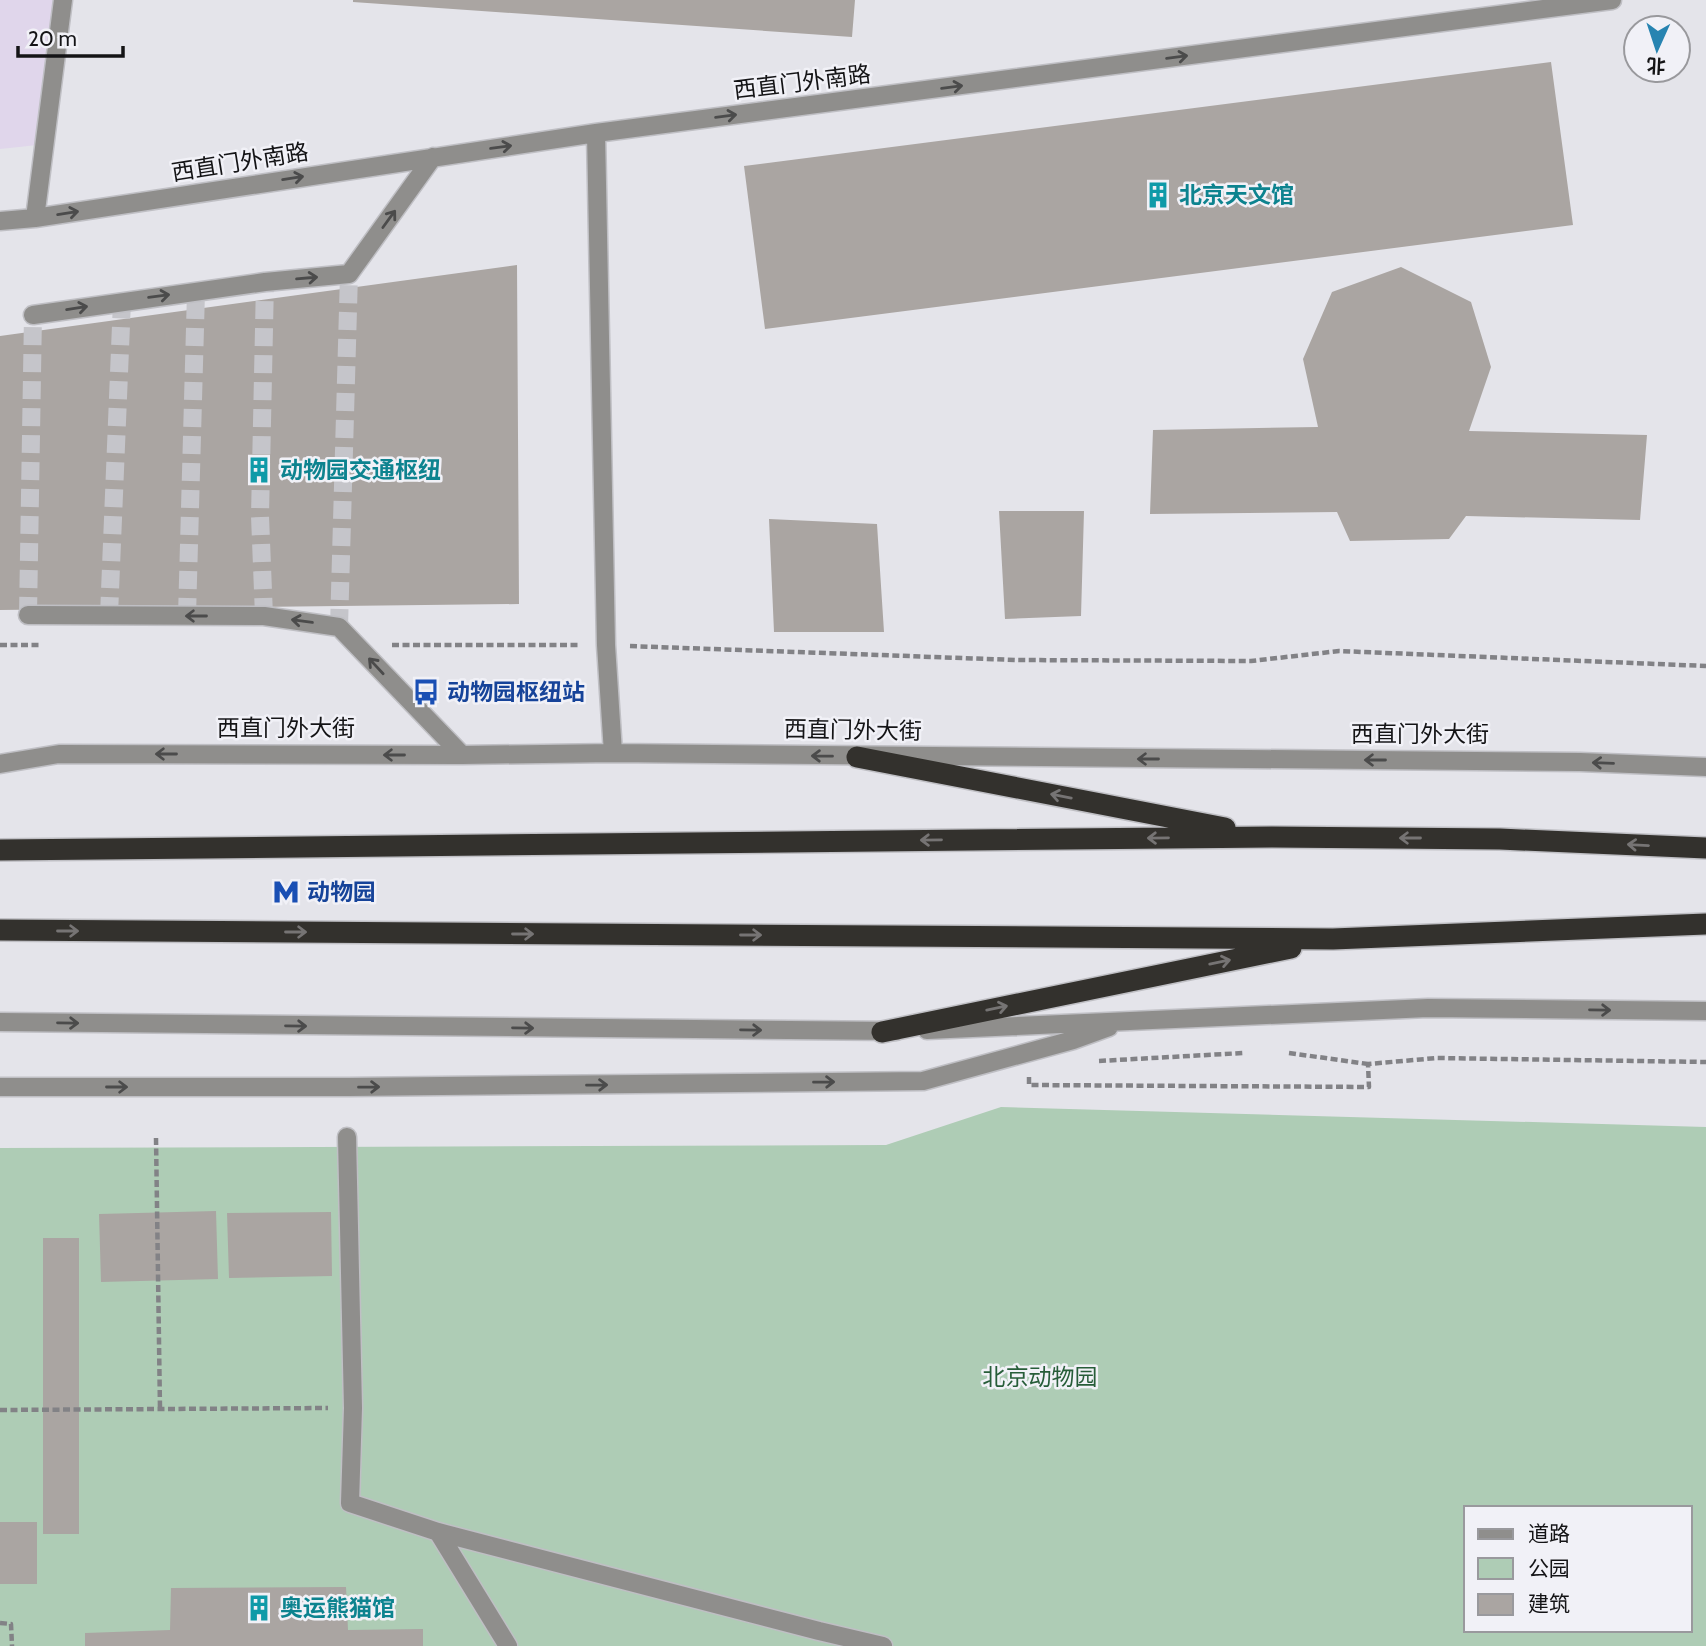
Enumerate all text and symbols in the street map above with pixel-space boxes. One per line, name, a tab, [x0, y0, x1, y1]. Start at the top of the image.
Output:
scale bar	[18, 14, 122, 58]
north arrow	[1622, 14, 1692, 84]
text: 20 m	[28, 26, 77, 51]
one-way arrow	[1165, 50, 1188, 63]
text: 北	[1646, 53, 1666, 77]
street label: 西直门外南路	[732, 60, 872, 104]
one-way arrow	[940, 80, 963, 93]
one-way arrow	[714, 110, 737, 123]
street label: 西直门外南路	[170, 137, 310, 187]
one-way arrow	[489, 140, 512, 153]
one-way arrow	[281, 172, 303, 185]
building icon: 北京天文馆	[1143, 180, 1173, 210]
place label: 北京天文馆	[1179, 181, 1294, 209]
one-way arrow	[56, 206, 79, 219]
one-way arrow	[382, 210, 396, 229]
one-way arrow	[295, 271, 318, 284]
one-way arrow	[147, 290, 169, 303]
one-way arrow	[66, 301, 88, 314]
building icon: 动物园交通枢纽	[244, 455, 274, 485]
place label: 动物园交通枢纽	[280, 456, 441, 484]
one-way arrow	[185, 609, 208, 623]
one-way arrow	[291, 614, 314, 627]
one-way arrow	[368, 658, 385, 675]
bus stop icon: 动物园枢纽站	[411, 677, 441, 707]
place label: 动物园枢纽站	[447, 678, 585, 706]
street label: 西直门外大街	[217, 714, 355, 742]
street label: 西直门外大街	[784, 715, 922, 745]
street label: 西直门外大街	[1351, 720, 1489, 748]
one-way arrow	[155, 747, 178, 761]
one-way arrow	[383, 748, 406, 762]
one-way arrow	[811, 749, 834, 763]
one-way arrow	[1136, 752, 1159, 766]
one-way arrow	[1364, 753, 1387, 767]
one-way arrow	[1591, 756, 1614, 769]
one-way arrow	[1050, 789, 1073, 802]
one-way arrow	[1147, 831, 1170, 845]
one-way arrow	[1399, 831, 1422, 845]
one-way arrow	[920, 833, 943, 847]
one-way arrow	[1627, 838, 1650, 851]
metro station icon: 动物园	[271, 877, 301, 907]
place label: 动物园	[307, 878, 376, 906]
one-way arrow	[56, 924, 79, 938]
one-way arrow	[284, 925, 307, 939]
one-way arrow	[511, 927, 534, 941]
one-way arrow	[739, 928, 762, 942]
one-way arrow	[1208, 955, 1231, 969]
one-way arrow	[985, 1001, 1008, 1015]
one-way arrow	[1588, 1004, 1611, 1017]
one-way arrow	[56, 1016, 79, 1030]
one-way arrow	[284, 1019, 307, 1032]
one-way arrow	[511, 1021, 534, 1035]
one-way arrow	[739, 1023, 762, 1037]
one-way arrow	[812, 1076, 835, 1089]
one-way arrow	[585, 1078, 608, 1092]
one-way arrow	[105, 1080, 128, 1094]
one-way arrow	[357, 1080, 380, 1094]
park label: 北京动物园	[983, 1363, 1098, 1391]
legend	[1464, 1506, 1692, 1632]
text: 道路	[1528, 1521, 1570, 1546]
text: 公园	[1528, 1556, 1570, 1581]
text: 建筑	[1528, 1591, 1570, 1616]
building icon: 奥运熊猫馆	[244, 1593, 274, 1623]
place label: 奥运熊猫馆	[280, 1594, 395, 1622]

